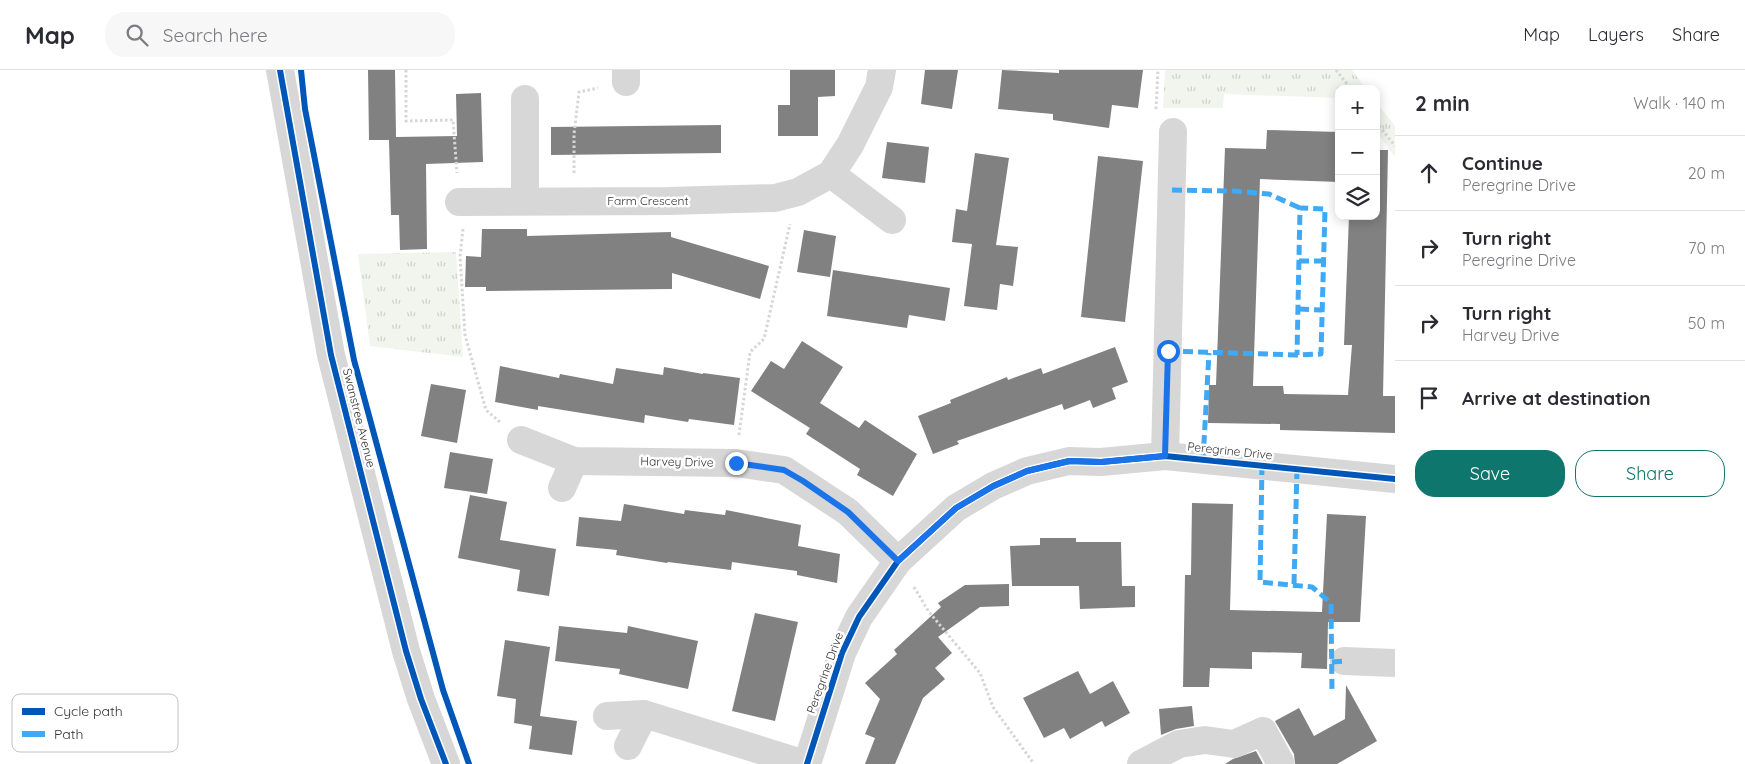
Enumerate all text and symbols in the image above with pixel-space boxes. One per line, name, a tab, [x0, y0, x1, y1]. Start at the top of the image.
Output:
search box	[105, 12, 455, 57]
text: Map	[25, 20, 75, 50]
icon: search	[123, 21, 151, 49]
text: Search here	[163, 23, 268, 47]
text: Map	[1523, 23, 1560, 46]
text: Layers	[1588, 23, 1644, 46]
text: Share	[1672, 23, 1720, 46]
map controls	[1335, 85, 1380, 220]
button: +	[1335, 85, 1380, 130]
text: 2 min	[1415, 90, 1470, 116]
text: Walk · 140 m	[1633, 93, 1725, 113]
button: −	[1335, 130, 1380, 175]
text: Continue	[1462, 151, 1543, 175]
icon: ahead	[1415, 159, 1443, 187]
text: 20 m	[1688, 163, 1725, 183]
button: layers	[1335, 175, 1380, 220]
text: Peregrine Drive	[1462, 175, 1576, 195]
street label: Farm Crescent	[607, 193, 689, 208]
text: Turn right	[1462, 226, 1551, 250]
icon: right	[1415, 234, 1443, 262]
text: 70 m	[1688, 238, 1725, 258]
text: Peregrine Drive	[1462, 250, 1576, 270]
text: Turn right	[1462, 301, 1551, 325]
icon: right	[1415, 309, 1443, 337]
text: 50 m	[1688, 313, 1725, 333]
text: Harvey Drive	[1462, 325, 1560, 345]
route start	[1157, 340, 1180, 363]
street label: Swanstree Avenue	[340, 367, 379, 469]
icon: arrive	[1415, 384, 1443, 412]
text: Arrive at destination	[1462, 386, 1651, 410]
street label: Peregrine Drive	[1187, 439, 1274, 462]
button: Save	[1415, 450, 1565, 497]
button: Share	[1575, 450, 1725, 497]
route end	[725, 452, 748, 475]
street label: Harvey Drive	[640, 453, 714, 470]
street label: Peregrine Drive	[803, 630, 846, 716]
legend	[12, 694, 178, 752]
text: Cycle path	[54, 702, 123, 720]
text: Path	[54, 725, 83, 743]

